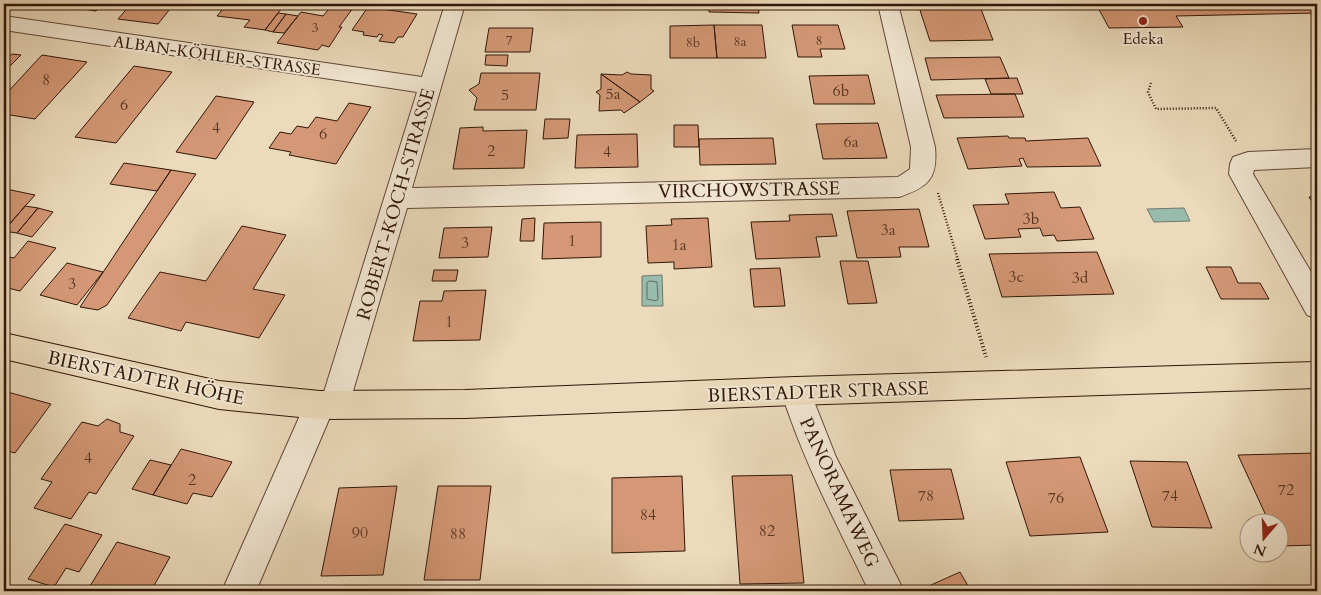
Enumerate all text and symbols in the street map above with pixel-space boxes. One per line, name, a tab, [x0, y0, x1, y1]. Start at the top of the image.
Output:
marker: Edeka	[1137, 15, 1149, 27]
house number: 3	[311, 18, 319, 37]
place label: Edeka	[1122, 28, 1164, 50]
street label: ALBAN-KÖHLER-STRASSE	[112, 31, 322, 81]
house number: 7	[505, 31, 513, 50]
house number: 8	[815, 31, 823, 50]
house number: 8a	[733, 32, 747, 51]
house number: 8b	[686, 33, 700, 52]
house number: 8	[42, 69, 50, 91]
house number: 6b	[833, 80, 849, 102]
house number: 5a	[605, 83, 621, 105]
house number: 5	[501, 84, 509, 106]
street label: ROBERT-KOCH-STRASSE	[350, 85, 442, 323]
house number: 6	[120, 94, 128, 116]
house number: 4	[212, 117, 220, 139]
house number: 6	[319, 123, 327, 145]
house number: 6a	[843, 131, 859, 153]
house number: 2	[487, 140, 495, 162]
house number: 4	[603, 141, 611, 163]
street label: VIRCHOWSTRASSE	[658, 175, 840, 205]
house number: 3b	[1023, 208, 1039, 230]
house number: 3a	[880, 219, 896, 241]
house number: 1	[568, 230, 576, 252]
house number: 3	[461, 232, 469, 254]
house number: 1a	[671, 234, 687, 256]
house number: 3c	[1008, 266, 1024, 288]
house number: 3d	[1072, 267, 1089, 289]
house number: 3	[68, 273, 76, 295]
house number: 1	[445, 311, 453, 333]
street label: BIERSTADTER HÖHE	[45, 344, 247, 412]
street label: BIERSTADTER STRASSE	[707, 375, 929, 409]
street label: PANORAMAWEG	[793, 413, 885, 572]
house number: 4	[84, 447, 92, 469]
house number: 2	[188, 469, 196, 491]
house number: 72	[1278, 479, 1294, 501]
house number: 78	[918, 485, 934, 507]
house number: 74	[1162, 485, 1178, 507]
house number: 76	[1048, 487, 1064, 509]
house number: 84	[640, 504, 656, 526]
north arrow	[1238, 512, 1288, 562]
house number: 82	[759, 520, 775, 542]
house number: 90	[352, 522, 368, 544]
house number: 88	[450, 523, 466, 545]
text: N	[1251, 539, 1269, 561]

